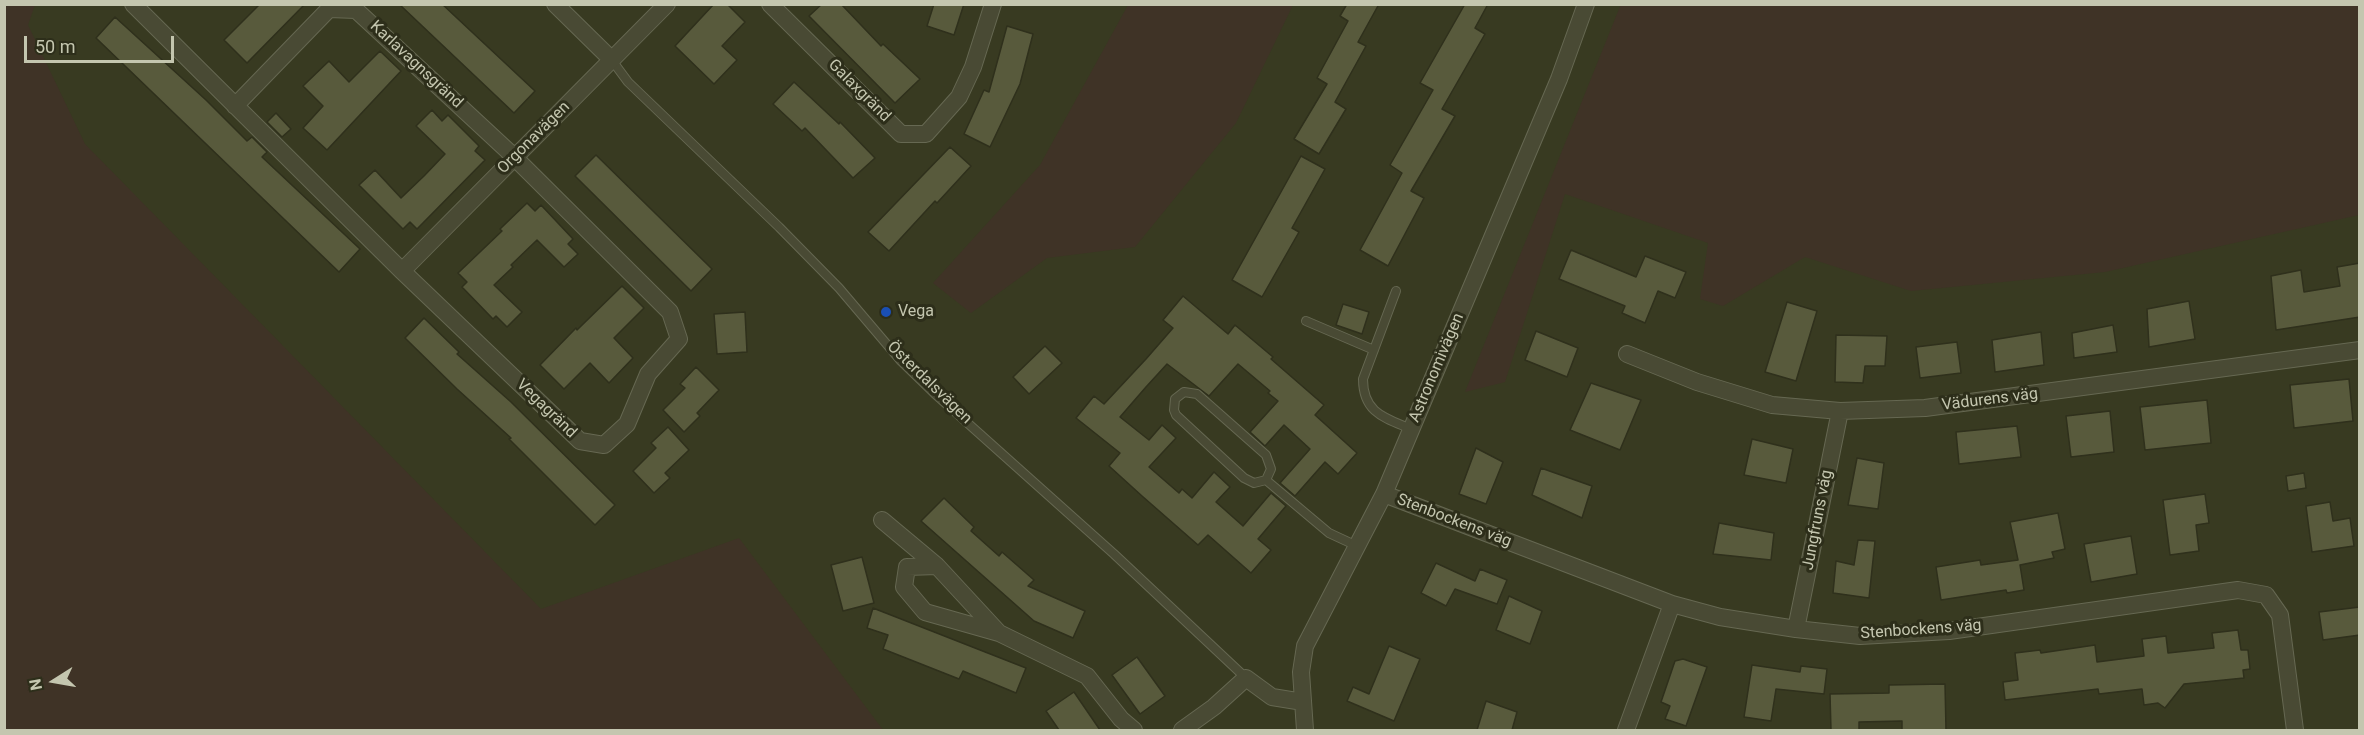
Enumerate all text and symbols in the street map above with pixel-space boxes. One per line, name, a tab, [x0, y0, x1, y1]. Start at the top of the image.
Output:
street label: Karlavagnsgränd	[366, 17, 466, 113]
scale bar	[27, 24, 177, 62]
text: 50 m	[35, 36, 75, 57]
street label: Galaxgränd	[824, 56, 894, 126]
street label: Orgonavägen	[494, 98, 574, 178]
place label: Vega	[898, 302, 934, 322]
marker: Vega	[879, 305, 893, 319]
street label: Astronomivägen	[1405, 310, 1469, 426]
street label: Österdalsvägen	[882, 338, 976, 428]
street label: Vegagränd	[512, 375, 580, 443]
street label: Vädurens väg	[1941, 385, 2039, 415]
street label: Jungfruns väg	[1799, 468, 1837, 572]
street label: Stenbockens väg	[1394, 490, 1514, 552]
street label: Stenbockens väg	[1860, 616, 1982, 644]
north arrow	[24, 651, 84, 711]
text: N	[25, 677, 46, 692]

